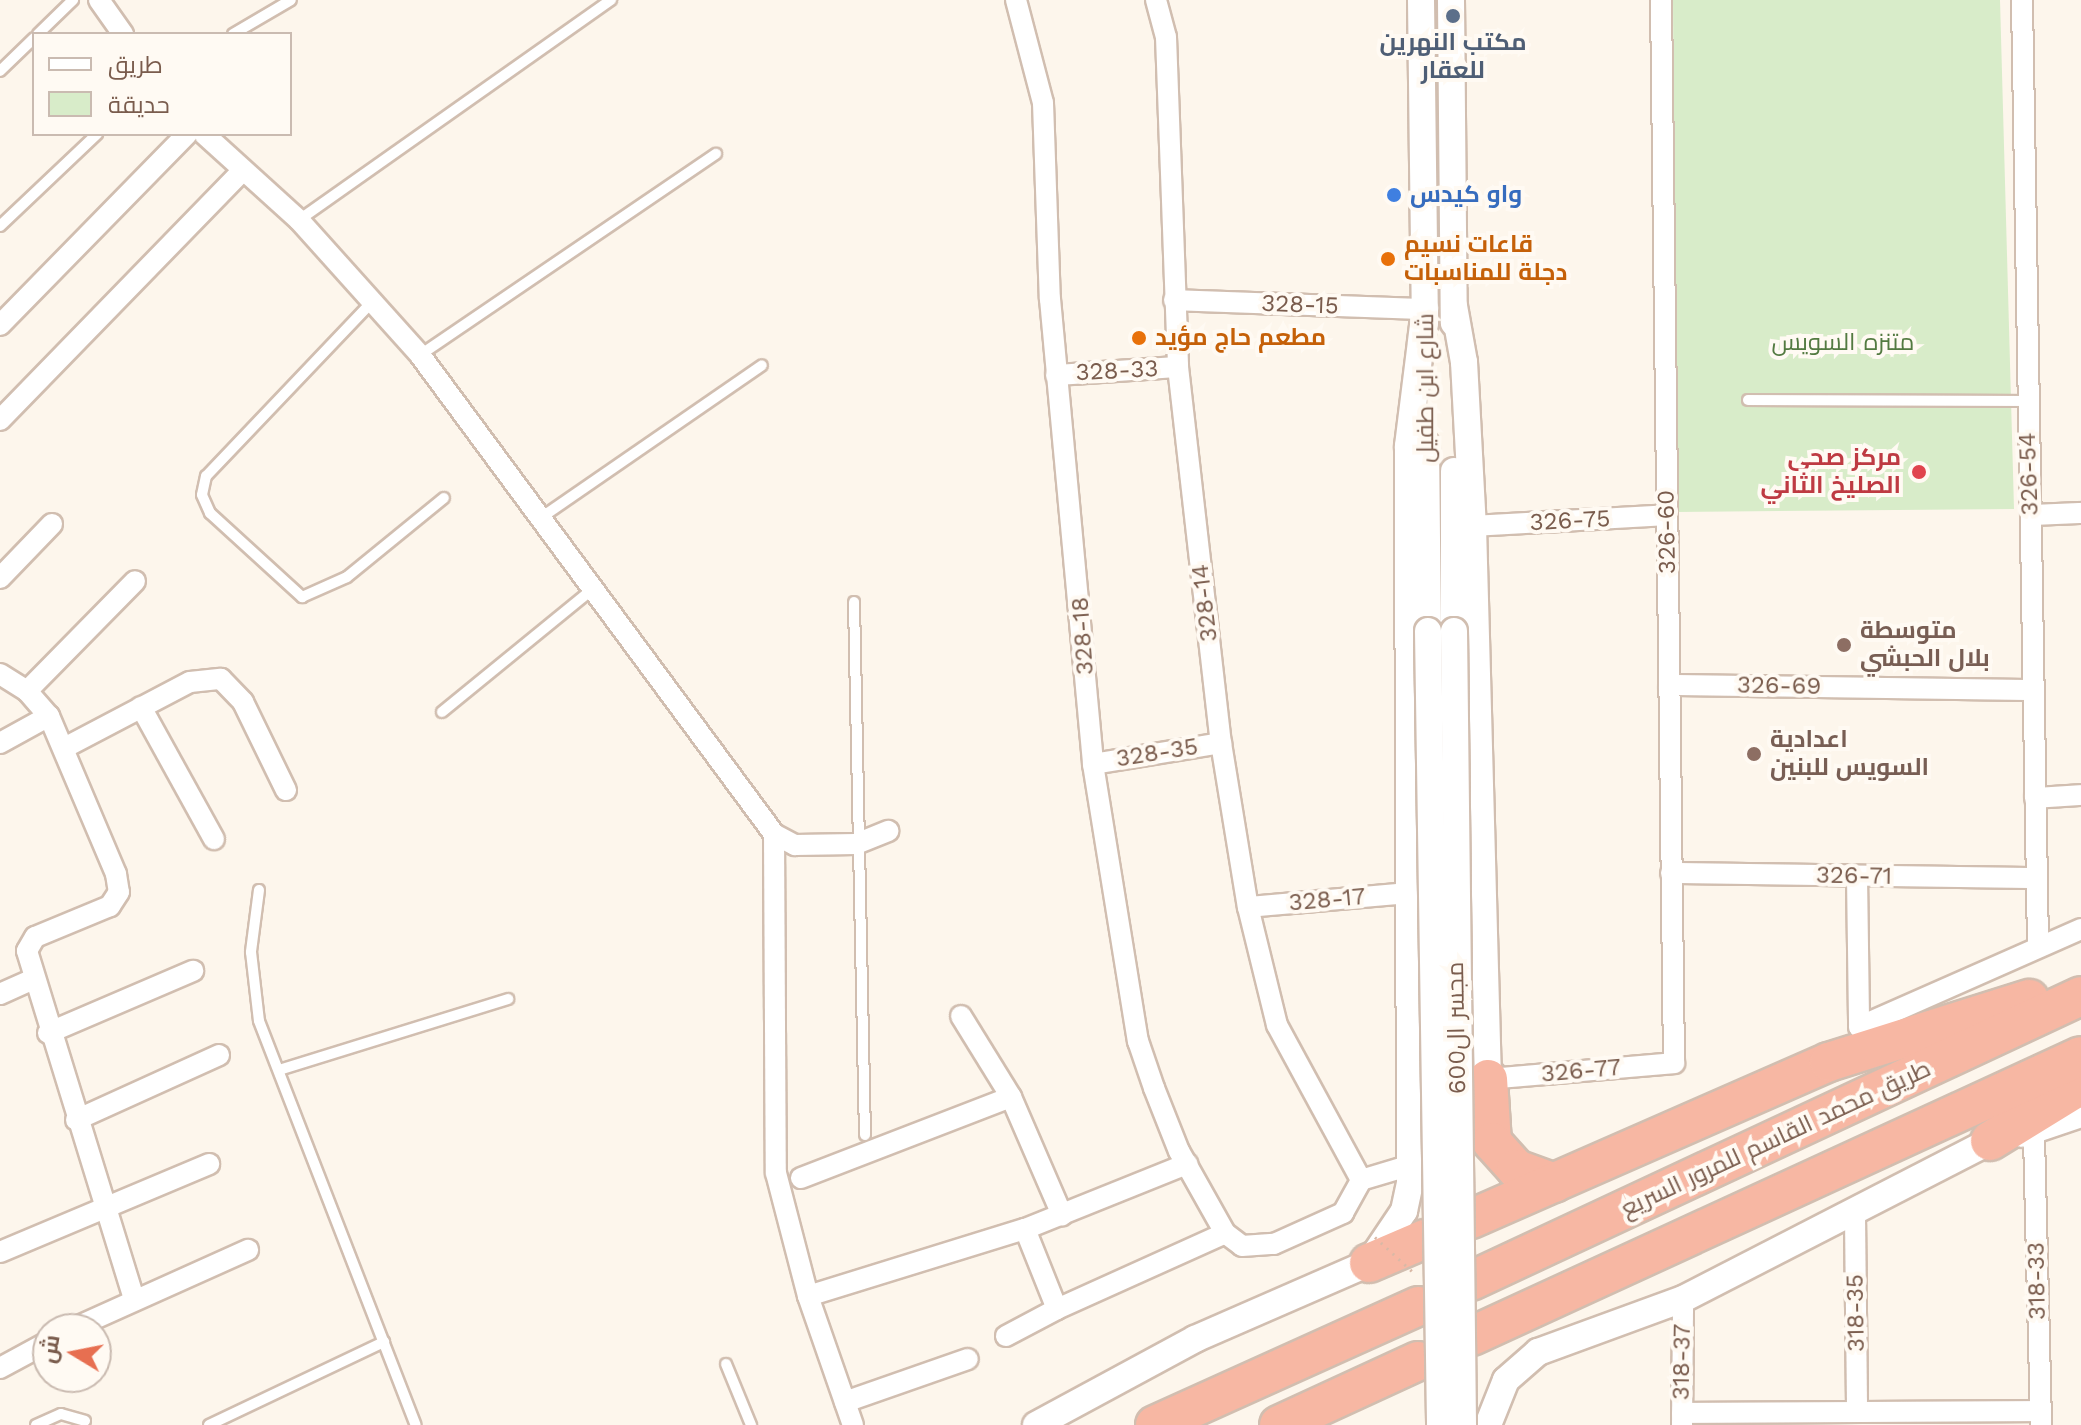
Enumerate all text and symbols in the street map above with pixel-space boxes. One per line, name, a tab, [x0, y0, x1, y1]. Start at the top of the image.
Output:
marker: مكتب النهرين للعقار	[1444, 7, 1462, 25]
place label: مكتب النهرين للعقار	[1379, 29, 1527, 85]
legend	[32, 32, 292, 136]
text: طريق	[108, 51, 163, 79]
text: حديقة	[108, 91, 170, 119]
place label: واو كيدس	[1410, 181, 1522, 209]
marker: واو كيدس	[1385, 186, 1403, 204]
place label: قاعات نسيم دجلة للمناسبات	[1404, 231, 1567, 287]
marker: قاعات نسيم دجلة للمناسبات	[1379, 250, 1397, 268]
street label: 328-15	[1261, 289, 1339, 321]
street label: شارع ابن طفيل	[1412, 313, 1440, 463]
place label: مطعم حاج مؤيد	[1155, 324, 1326, 352]
marker: مطعم حاج مؤيد	[1130, 329, 1148, 347]
park label: متنزه السويس	[1772, 329, 1914, 357]
street label: 328-33	[1075, 354, 1159, 388]
street label: 326-54	[2013, 432, 2045, 516]
place label: مركز صحي الصليخ الثاني	[1761, 444, 1901, 500]
marker: مركز صحي الصليخ الثاني	[1908, 461, 1930, 483]
street label: 326-60	[1652, 490, 1682, 574]
street label: 326-75	[1529, 505, 1611, 537]
street label: 328-14	[1186, 563, 1224, 643]
street label: 328-18	[1066, 596, 1100, 676]
place label: متوسطة بلال الحبشي	[1860, 617, 1990, 673]
marker: متوسطة بلال الحبشي	[1835, 636, 1853, 654]
street label: 326-69	[1737, 671, 1821, 701]
place label: اعدادية السويس للبنين	[1770, 726, 1929, 782]
street label: 328-35	[1114, 732, 1200, 774]
marker: اعدادية السويس للبنين	[1745, 745, 1763, 763]
street label: 326-71	[1816, 861, 1892, 891]
street label: 328-17	[1287, 882, 1367, 918]
street label: مجسر ال600	[1441, 962, 1473, 1094]
street label: 326-77	[1540, 1053, 1622, 1089]
street label: طريق محمد القاسم للمرور السريع	[1617, 1054, 1935, 1224]
street label: 318-33	[2022, 1242, 2052, 1320]
street label: 318-35	[1841, 1274, 1871, 1352]
north arrow	[32, 1313, 112, 1393]
street label: 318-37	[1667, 1323, 1697, 1401]
text: ش	[35, 1333, 65, 1365]

